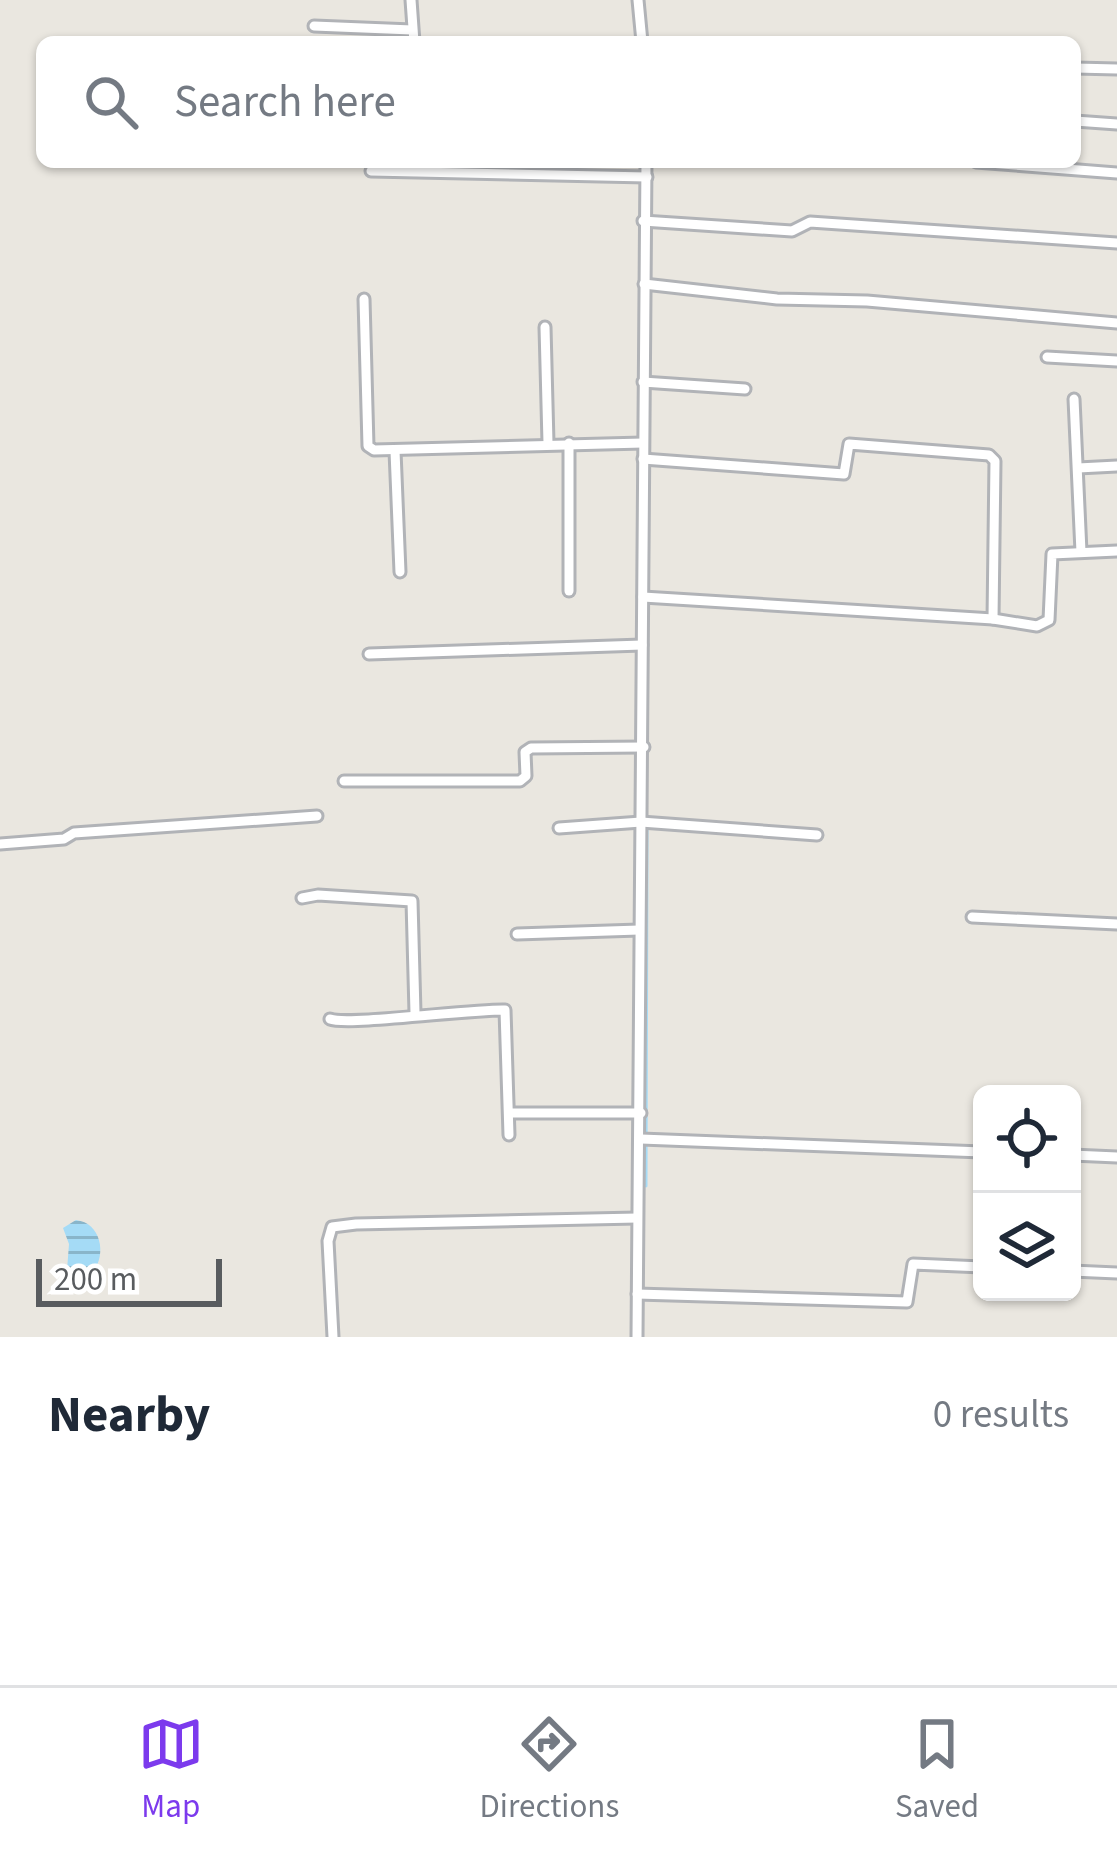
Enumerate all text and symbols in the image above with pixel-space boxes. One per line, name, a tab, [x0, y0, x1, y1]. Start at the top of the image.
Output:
search box	[36, 36, 1081, 168]
icon: search	[78, 69, 144, 135]
text: Search here	[174, 70, 396, 134]
map controls	[973, 1085, 1081, 1301]
button: locate	[973, 1085, 1081, 1193]
button: layers	[973, 1193, 1081, 1301]
scale bar	[36, 1253, 222, 1306]
text: 200 m	[54, 1256, 137, 1303]
text: Nearby	[48, 1379, 210, 1451]
text: 0 results	[933, 1387, 1069, 1443]
tab: Map	[138, 1711, 204, 1830]
tab: Directions	[480, 1711, 619, 1830]
tab: Saved	[895, 1711, 979, 1830]

